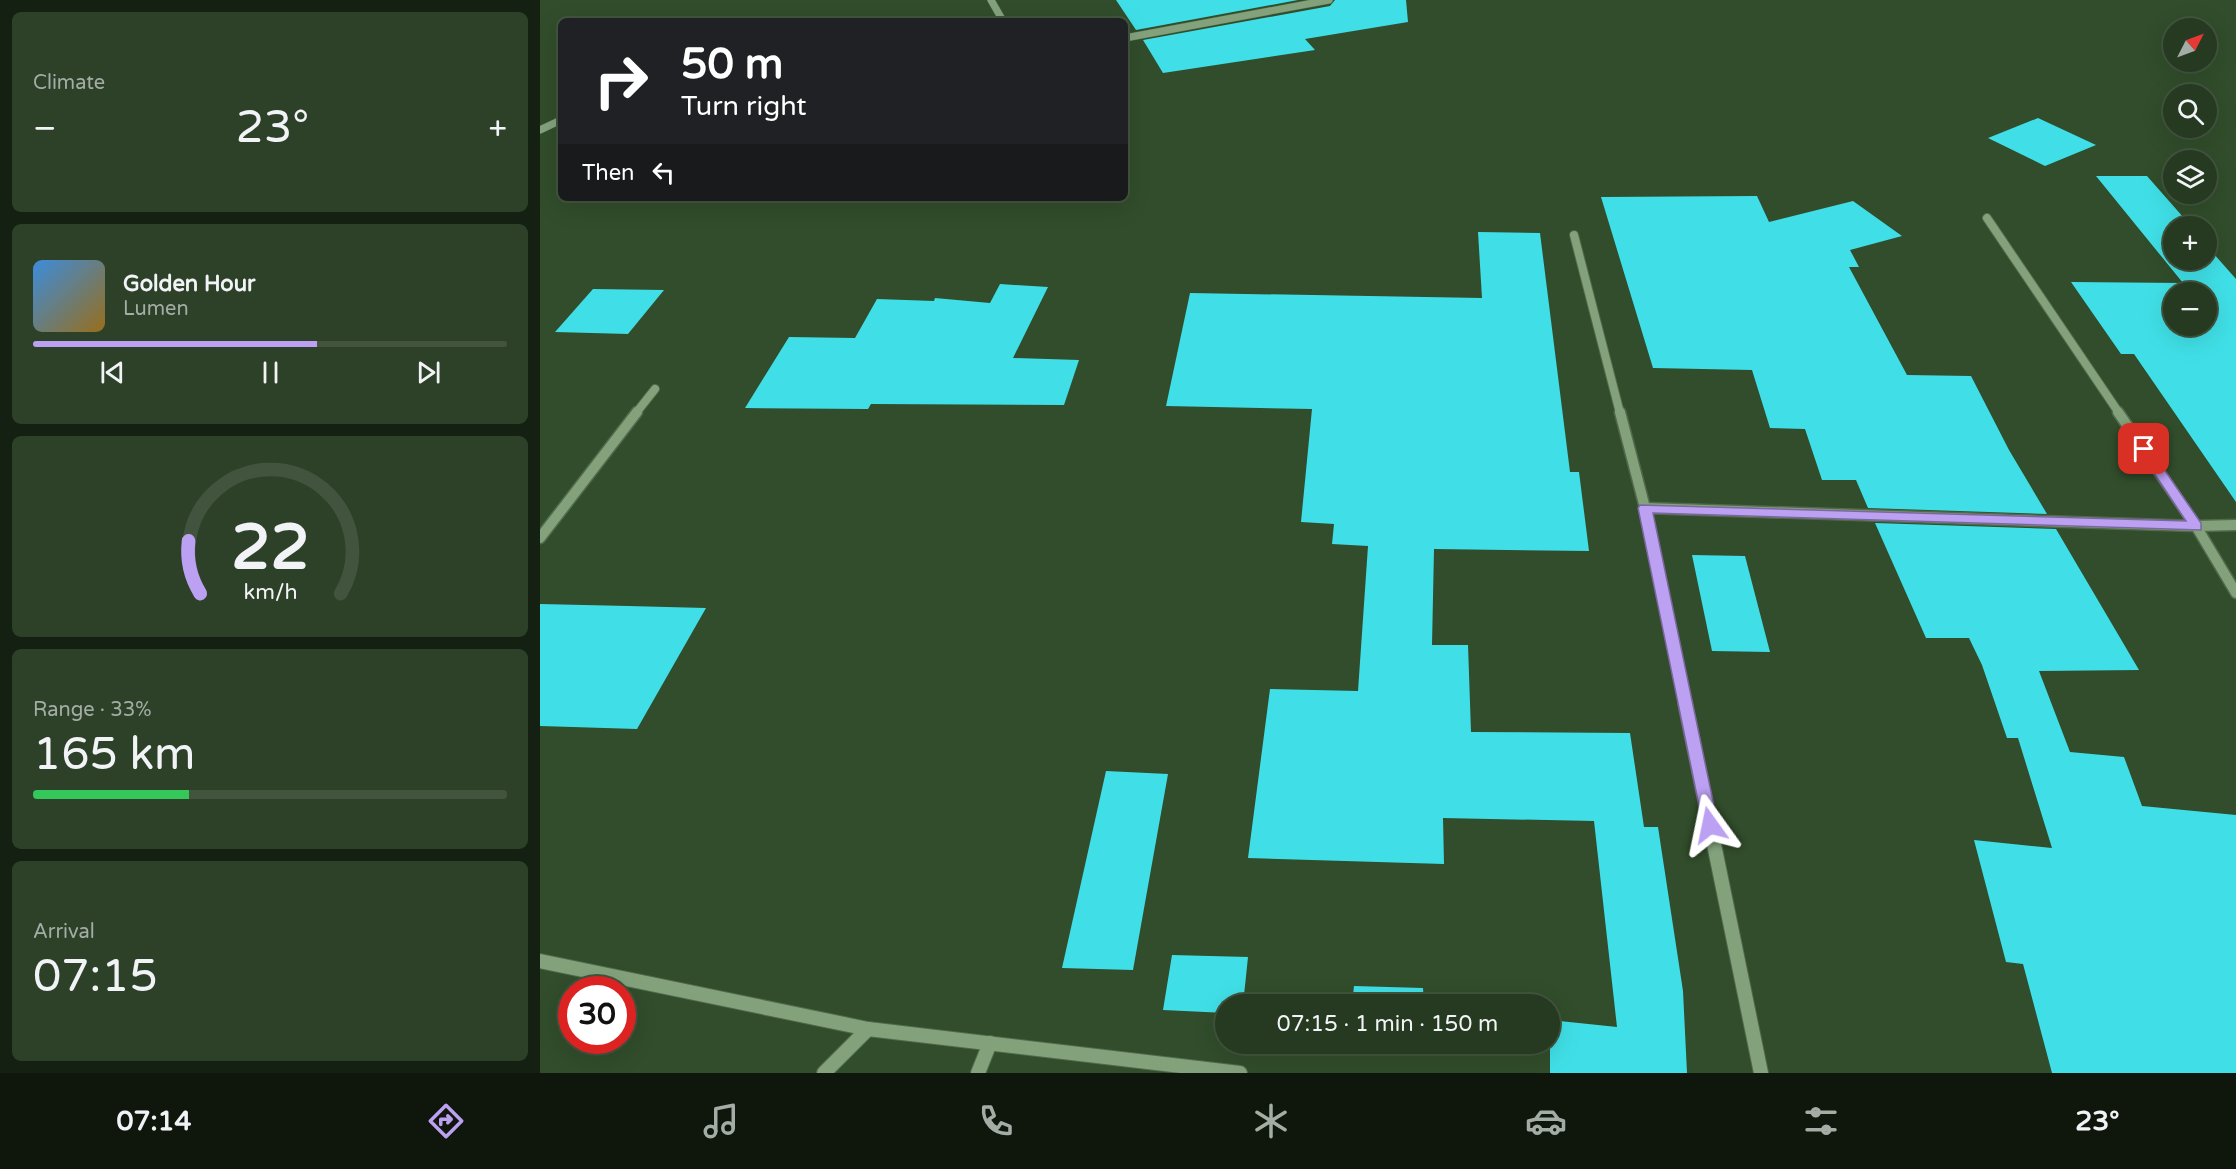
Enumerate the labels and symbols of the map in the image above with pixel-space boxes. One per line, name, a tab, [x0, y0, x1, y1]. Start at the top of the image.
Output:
north arrow	[2163, 18, 2217, 72]
pin	[2118, 423, 2169, 474]
position arrow	[1678, 793, 1742, 857]
speed limit sign: 30	[558, 976, 636, 1054]

